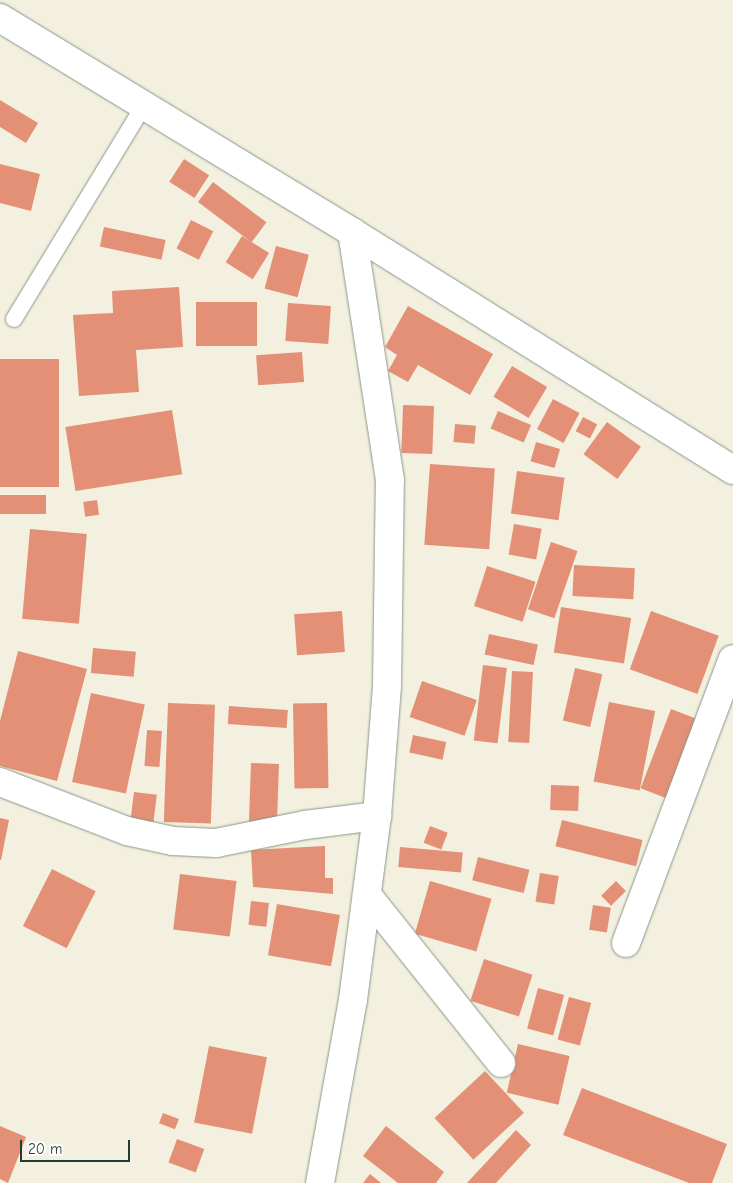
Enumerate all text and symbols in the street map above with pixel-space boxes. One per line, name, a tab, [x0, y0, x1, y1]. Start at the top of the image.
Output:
scale bar	[22, 1130, 132, 1162]
text: 20 m	[28, 1140, 62, 1158]

